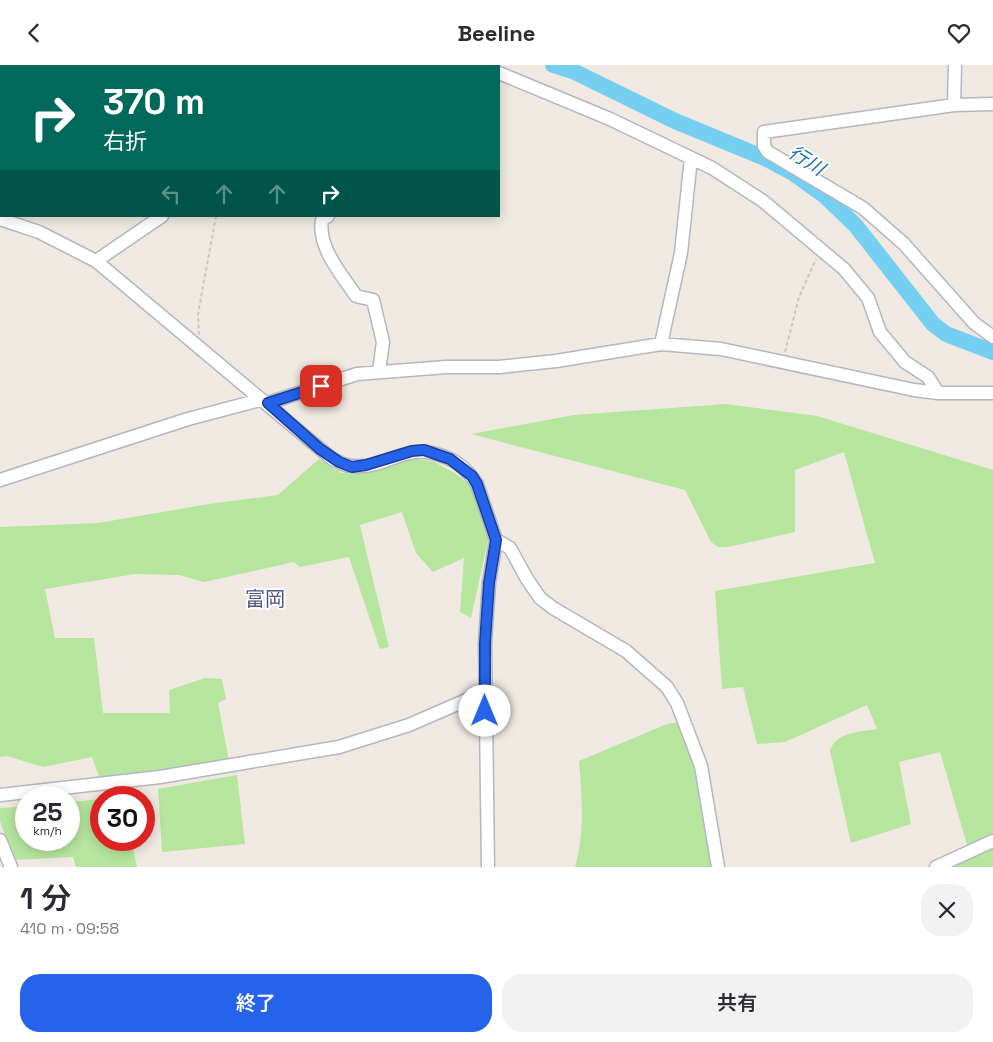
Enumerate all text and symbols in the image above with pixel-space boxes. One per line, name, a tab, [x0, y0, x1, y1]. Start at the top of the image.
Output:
icon: back	[20, 19, 48, 47]
text: Beeline	[458, 19, 535, 47]
icon: heart	[945, 19, 973, 47]
text: 370 m	[103, 80, 205, 124]
icon: right	[20, 85, 85, 150]
text: 右折	[103, 127, 147, 155]
water label: 行川	[784, 140, 831, 182]
icon: left	[157, 180, 185, 208]
icon: ahead	[210, 180, 238, 208]
icon: ahead	[263, 180, 291, 208]
icon: right	[316, 180, 344, 208]
pin	[300, 365, 342, 407]
icon: arrive	[307, 372, 335, 400]
district label: 富岡	[245, 586, 285, 612]
position arrow	[458, 684, 510, 736]
speed limit sign: 30	[90, 786, 155, 851]
text: 25	[33, 796, 62, 828]
text: km/h	[33, 823, 62, 839]
text: 1 分	[20, 879, 71, 918]
button: close	[921, 884, 973, 936]
text: 410 m · 09:58	[20, 918, 119, 939]
button: 終了	[20, 974, 492, 1032]
button: 共有	[502, 974, 973, 1032]

